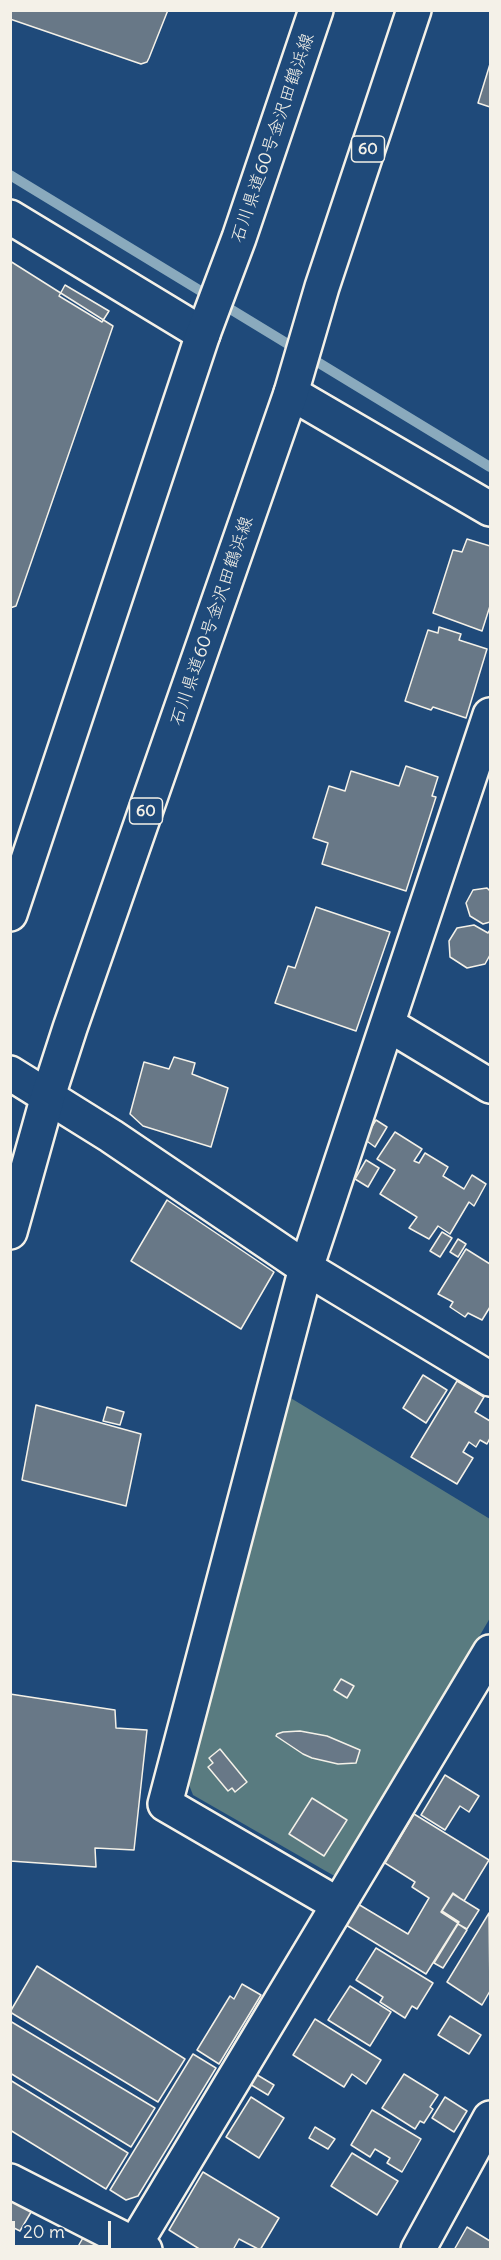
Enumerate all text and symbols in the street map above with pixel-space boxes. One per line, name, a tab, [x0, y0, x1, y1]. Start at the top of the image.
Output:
street label: 石川県道60号金沢田鶴浜線	[227, 30, 319, 246]
road number: 60	[352, 136, 385, 162]
street label: 石川県道60号金沢田鶴浜線	[166, 513, 258, 729]
road number: 60	[130, 798, 162, 824]
scale bar	[15, 2209, 114, 2247]
text: 20 m	[23, 2220, 65, 2243]

